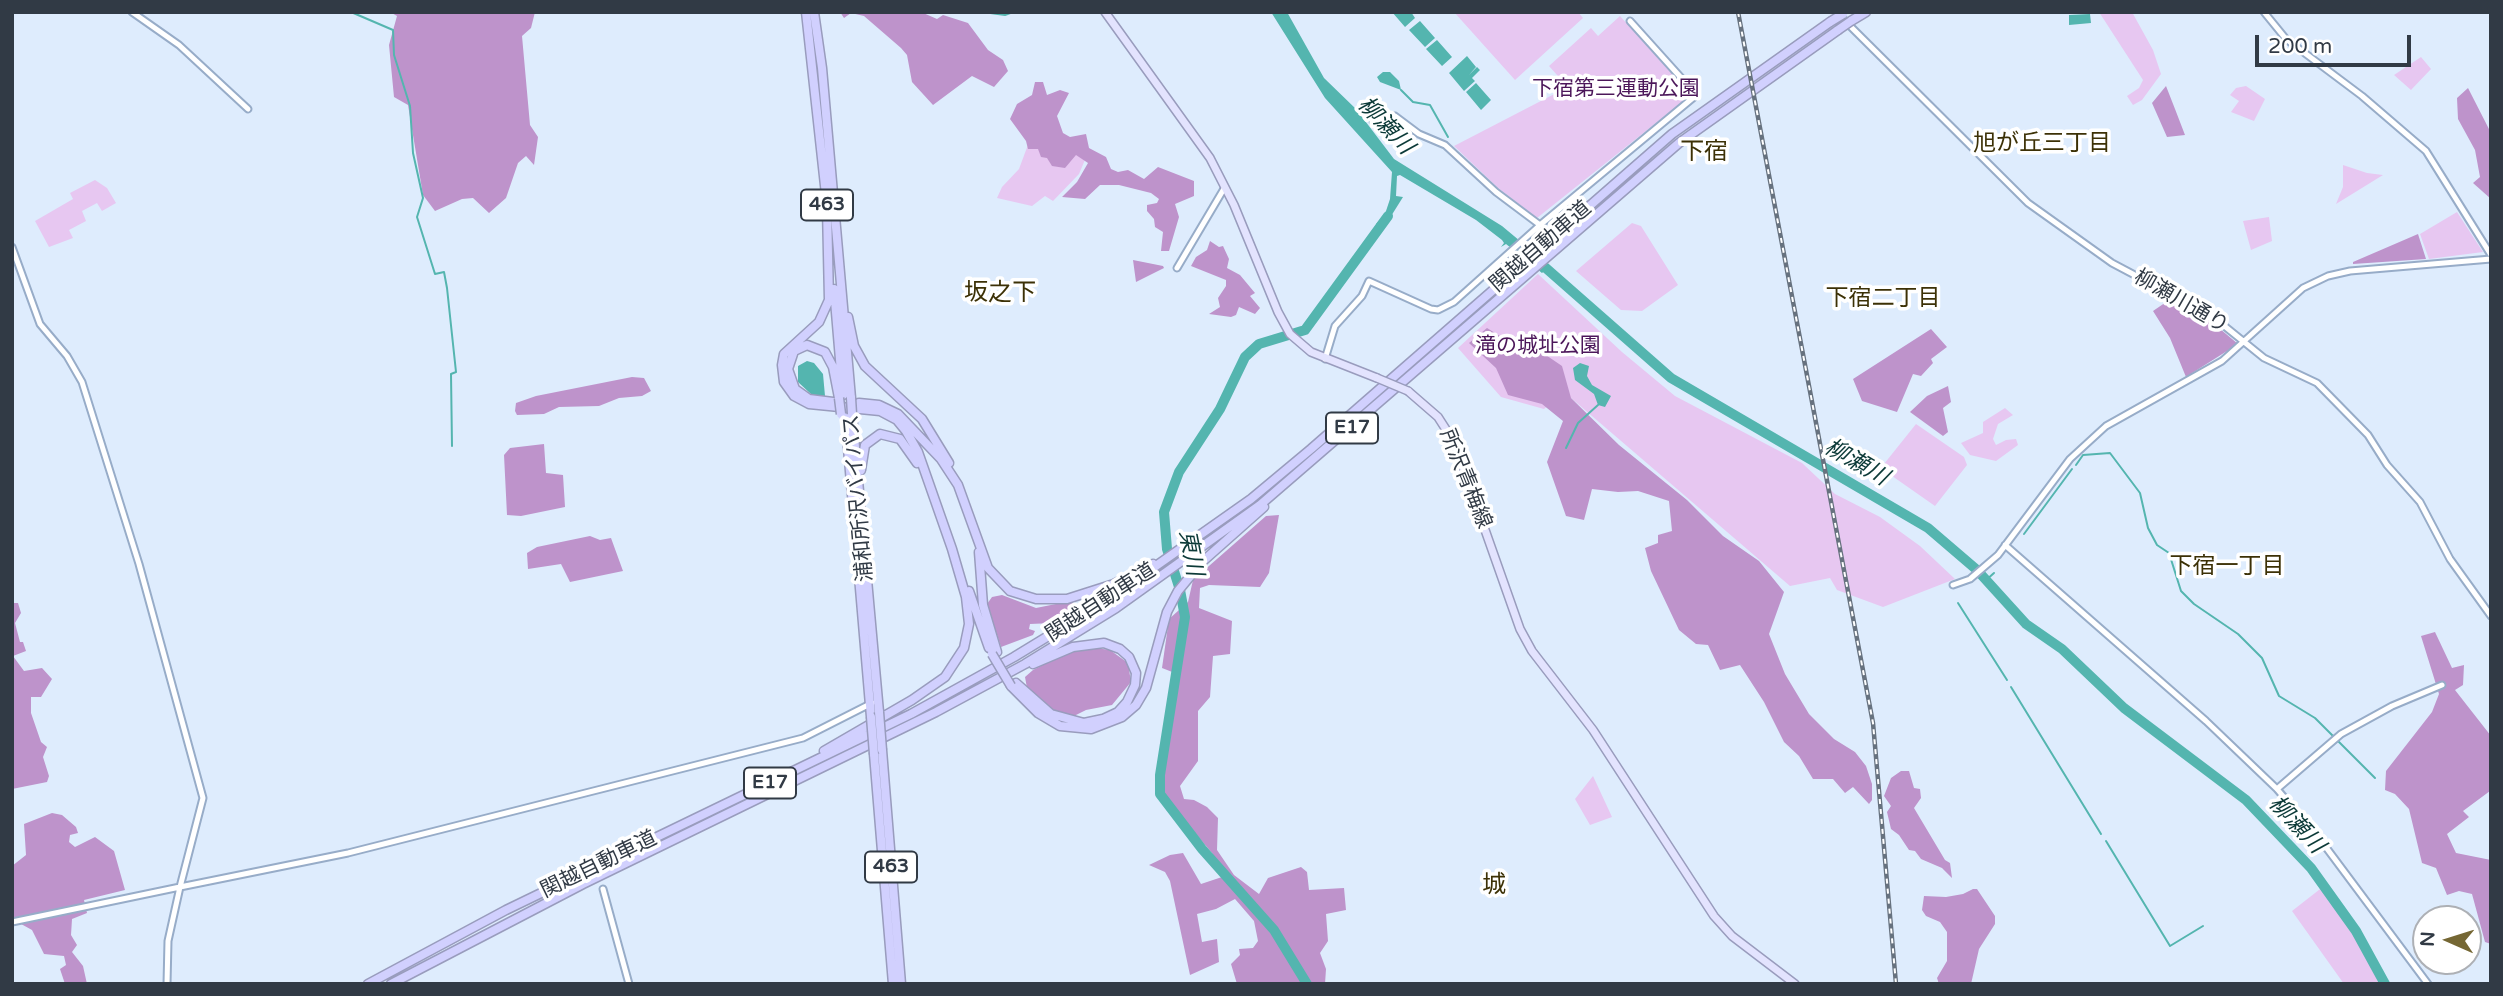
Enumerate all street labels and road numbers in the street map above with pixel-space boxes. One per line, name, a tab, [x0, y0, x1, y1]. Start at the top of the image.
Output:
road number: 463	[801, 190, 853, 220]
street label: 関越自動車道	[1485, 196, 1597, 298]
street label: 柳瀬川通り	[2129, 265, 2233, 339]
road number: E17	[1326, 412, 1378, 444]
street label: 浦和所沢バイパス	[839, 413, 879, 583]
street label: 所沢青梅線	[1434, 426, 1496, 532]
street label: 関越自動車道	[1041, 558, 1161, 648]
road number: E17	[744, 768, 796, 798]
street label: 関越自動車道	[537, 826, 661, 904]
road number: 463	[865, 852, 917, 882]

